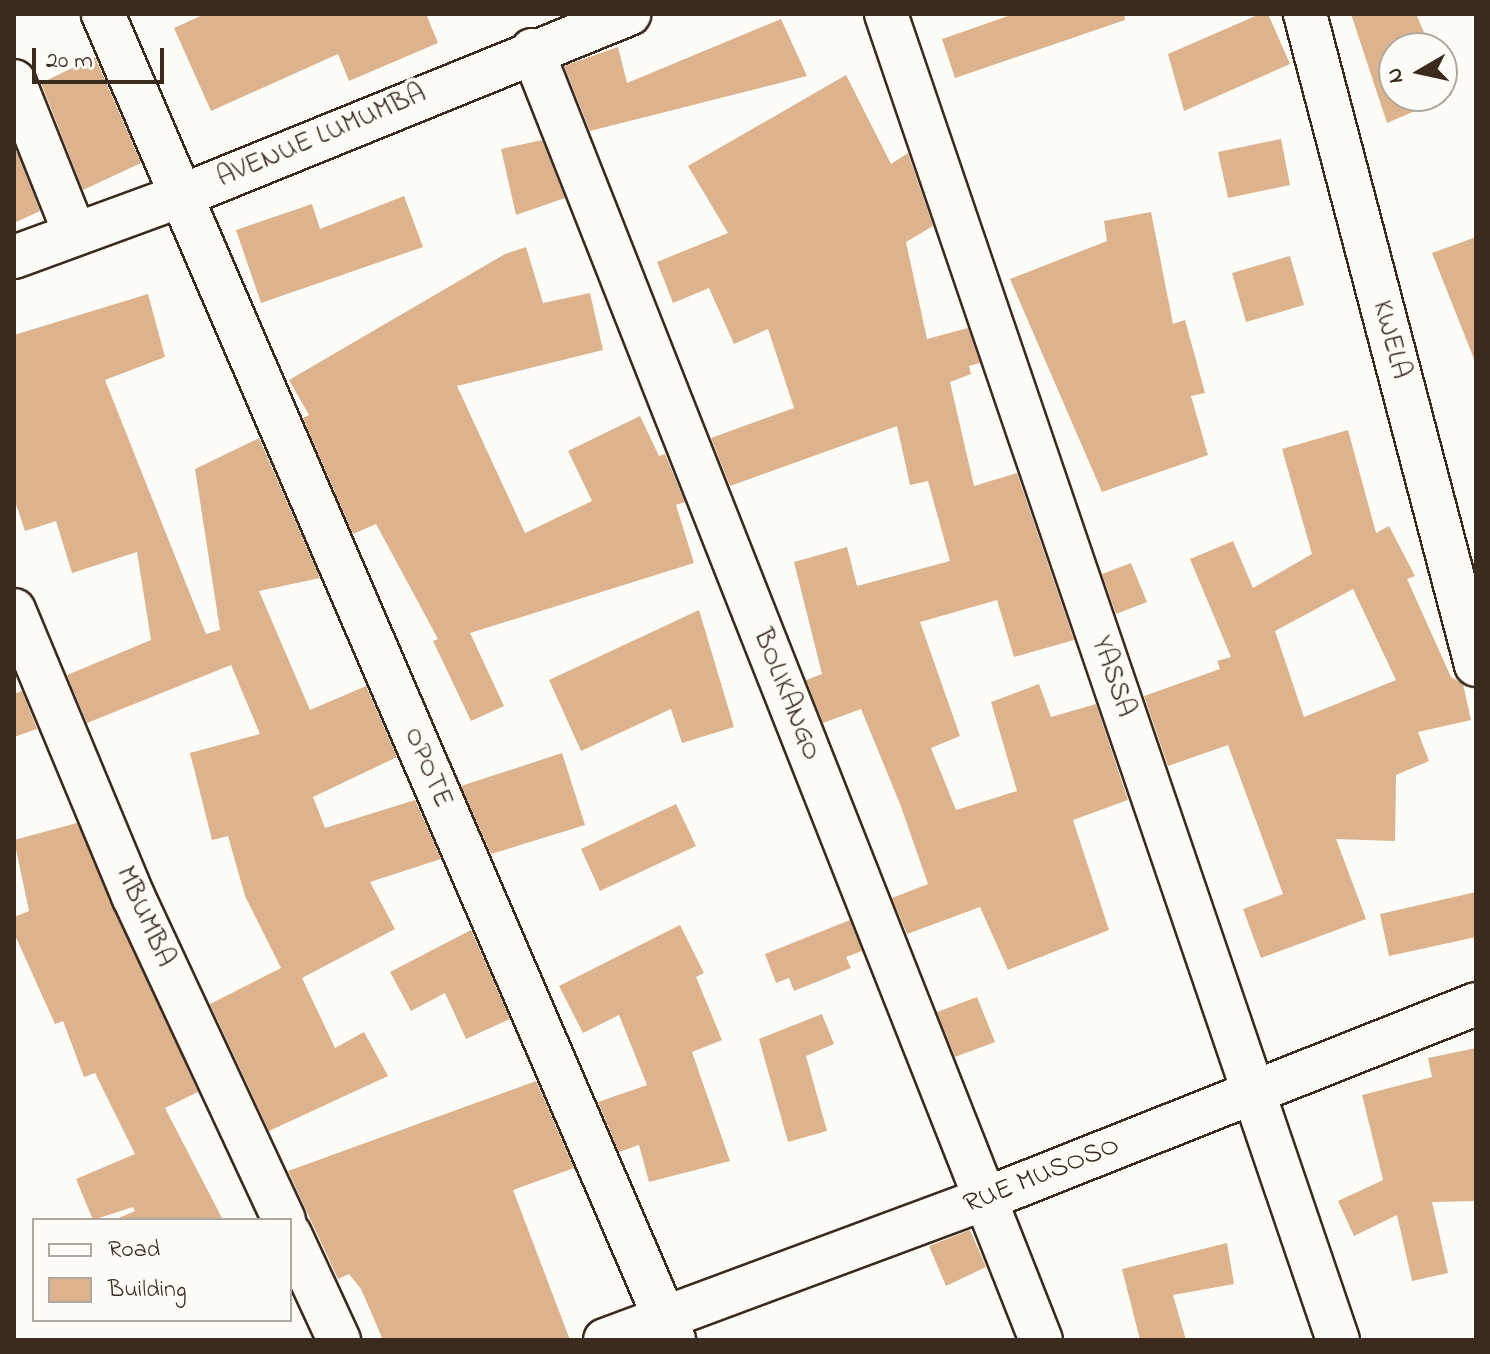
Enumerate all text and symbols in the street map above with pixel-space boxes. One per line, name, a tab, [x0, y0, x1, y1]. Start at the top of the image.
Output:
scale bar	[36, 32, 168, 82]
north arrow	[1378, 32, 1458, 112]
text: 20 m	[46, 44, 93, 79]
text: N	[1379, 66, 1413, 85]
street label: AVENUE LUMUMBA	[212, 78, 432, 196]
street label: KWELA	[1363, 297, 1417, 383]
street label: BOLIKANGO	[744, 624, 828, 766]
street label: YASSA	[1083, 632, 1141, 722]
street label: OPOTE	[395, 723, 459, 813]
street label: MBUMBA	[107, 861, 181, 973]
street label: RUE MUSOSO	[959, 1130, 1125, 1222]
legend	[32, 1218, 292, 1322]
text: Road	[108, 1233, 160, 1268]
text: Building	[108, 1273, 187, 1308]

